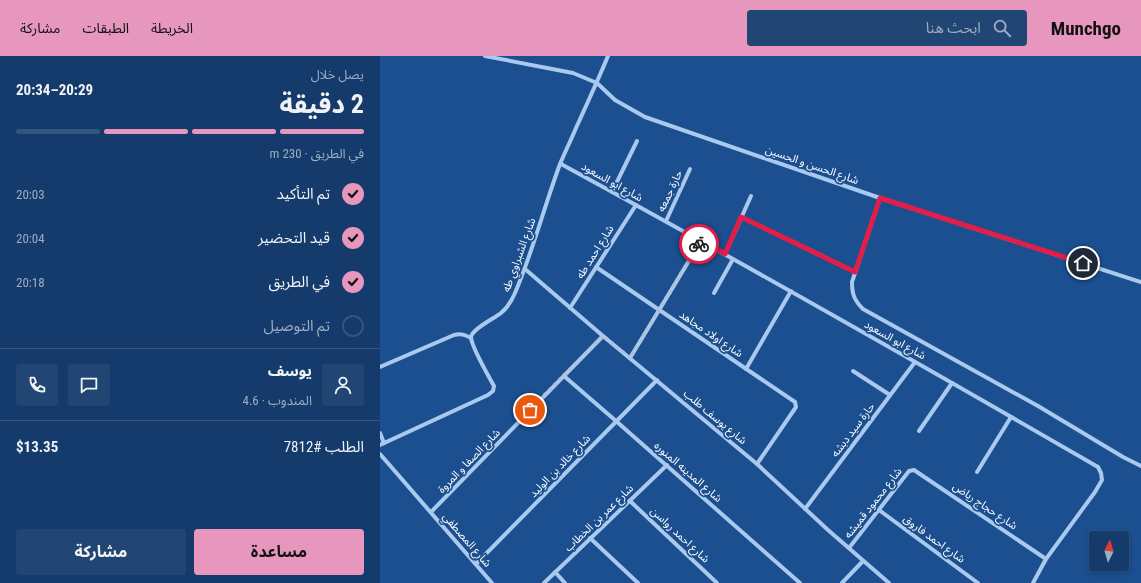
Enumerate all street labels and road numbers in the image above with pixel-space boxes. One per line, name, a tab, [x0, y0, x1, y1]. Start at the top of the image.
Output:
street label: شارع الحسن و الحسين	[763, 143, 861, 188]
street label: شارع ابو السعود	[579, 160, 645, 205]
street label: حارة جمعه	[655, 168, 685, 214]
street label: شارع الشبراوي طه	[500, 216, 541, 295]
street label: شارع احمد طه	[573, 223, 618, 282]
street label: شارع اولاد مجاهد	[676, 308, 746, 361]
street label: شارع ابو السعود	[862, 318, 928, 363]
street label: شارع يوسف طلب	[680, 387, 750, 448]
street label: حارة سيد دبشه	[828, 400, 878, 460]
street label: شارع الصفا و المروة	[435, 426, 504, 496]
street label: شارع خالد بن الوليد	[527, 432, 594, 501]
street label: شارع المدينه المنوره	[651, 439, 725, 506]
street label: شارع محمود قميشه	[841, 465, 906, 542]
street label: شارع حجاج رياض	[950, 480, 1020, 533]
street label: شارع عمر بن الخطاب	[562, 482, 637, 555]
street label: شارع احمد رواسن	[647, 504, 713, 567]
street label: شارع المصطفي	[438, 510, 494, 572]
street label: شارع احمد فاروق	[900, 512, 968, 567]

